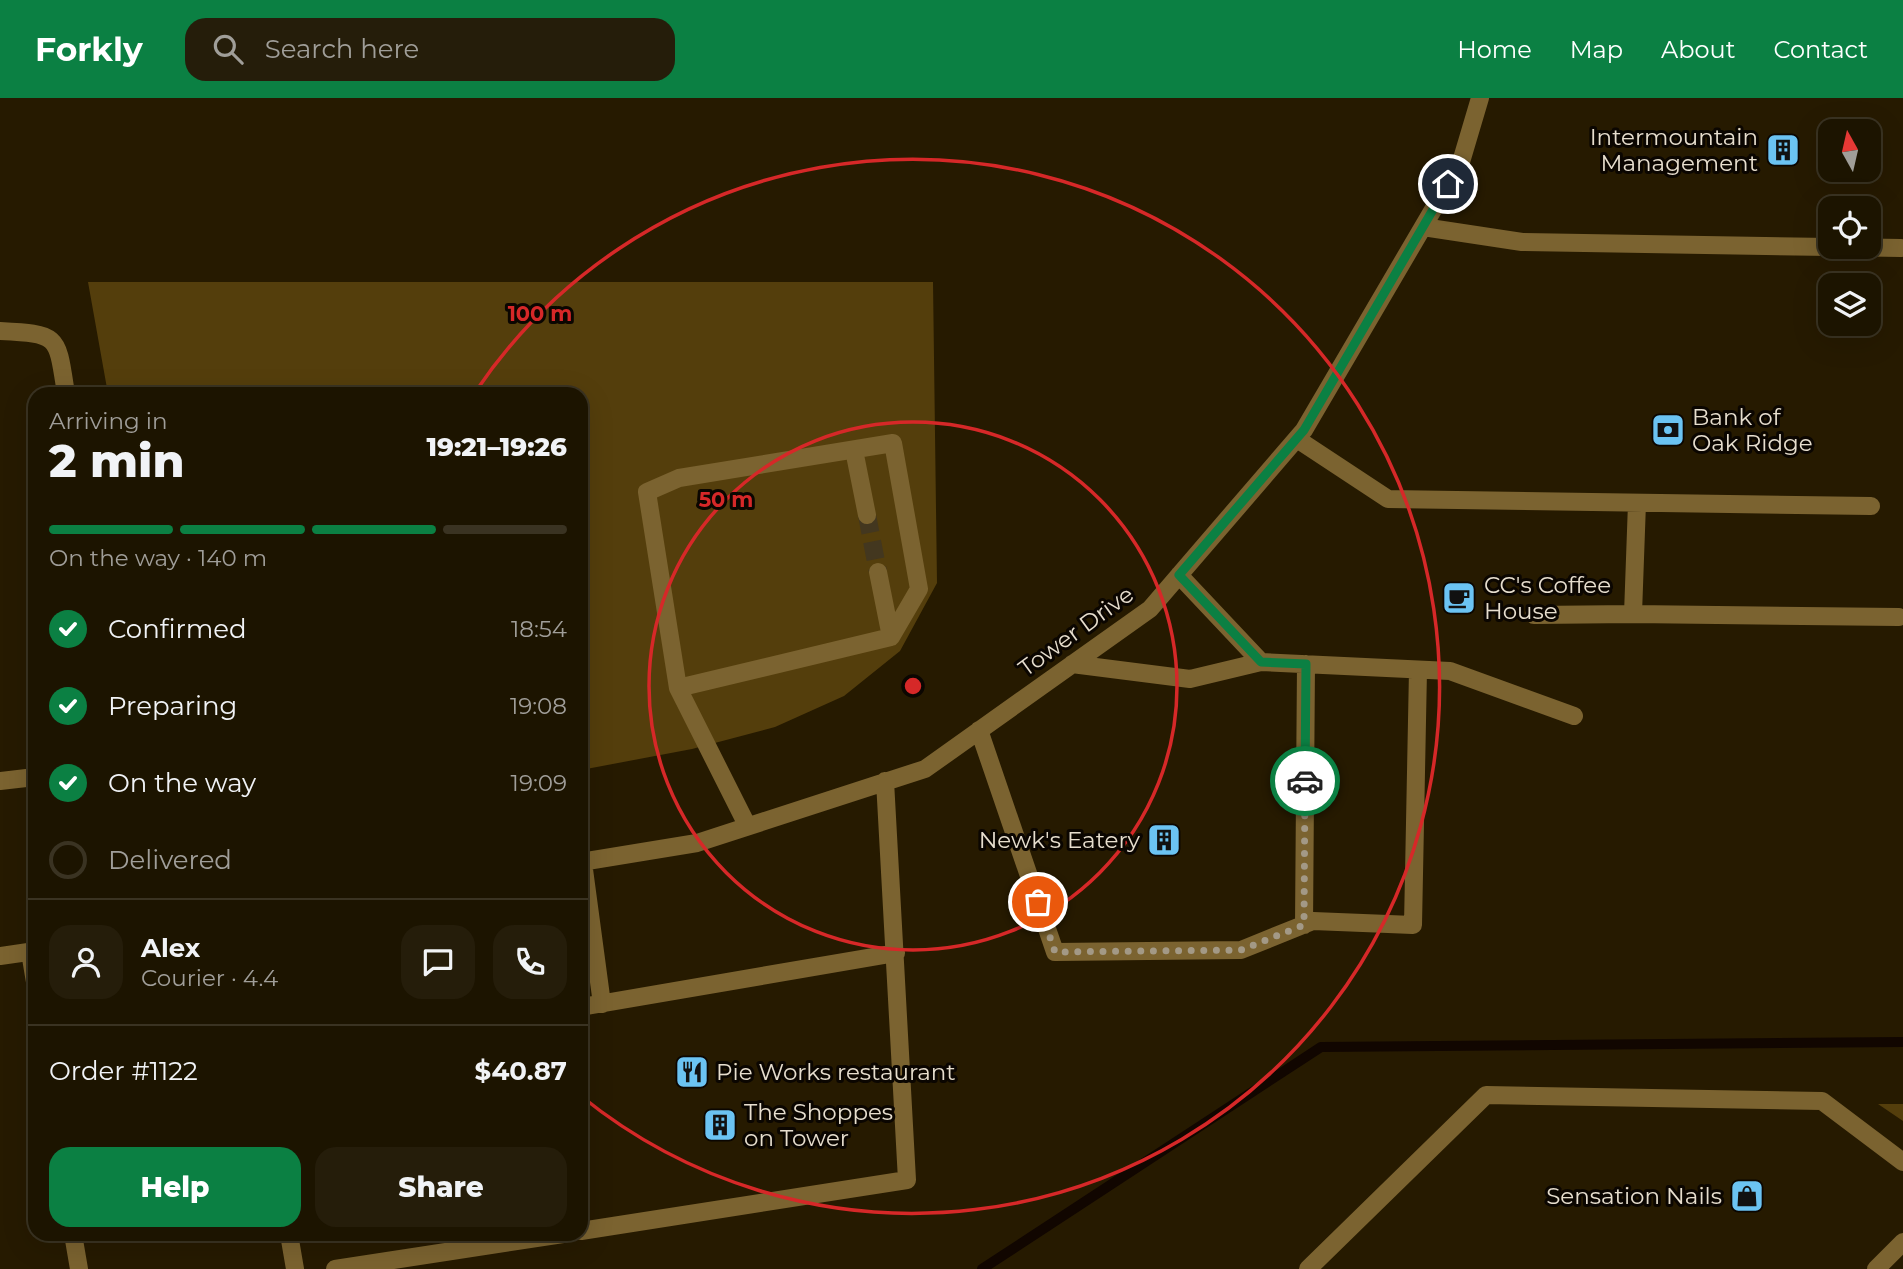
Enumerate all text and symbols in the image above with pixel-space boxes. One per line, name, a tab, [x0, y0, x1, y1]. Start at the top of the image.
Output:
search box	[185, 18, 675, 81]
text: Forkly	[35, 29, 143, 69]
icon: search	[209, 30, 247, 68]
text: Search here	[265, 33, 419, 65]
text: Home	[1457, 35, 1532, 64]
text: Map	[1570, 35, 1623, 64]
text: About	[1661, 35, 1735, 64]
text: Contact	[1773, 35, 1868, 64]
north arrow	[1818, 119, 1881, 182]
map controls	[1818, 119, 1881, 336]
place label: Intermountain Management	[1590, 123, 1758, 177]
building icon: Intermountain Management	[1764, 131, 1802, 169]
pin	[1418, 154, 1478, 214]
icon: home	[1429, 165, 1467, 203]
button: locate	[1818, 196, 1881, 259]
button: layers	[1818, 273, 1881, 336]
text: 100 m	[508, 301, 572, 326]
place label: Bank of Oak Ridge	[1692, 403, 1813, 457]
text: Arriving in	[49, 407, 168, 435]
bank icon: Bank of Oak Ridge	[1649, 411, 1687, 449]
text: 19:21–19:26	[427, 431, 567, 463]
text: 2 min	[49, 432, 184, 489]
text: 50 m	[699, 487, 753, 512]
text: On the way · 140 m	[49, 544, 267, 572]
place label: CC's Coffee House	[1484, 571, 1611, 625]
cafe icon: CC's Coffee House	[1440, 579, 1478, 617]
street label: Tower Drive	[1013, 580, 1139, 682]
icon: check	[49, 610, 87, 648]
text: Confirmed	[108, 613, 247, 645]
text: 18:54	[511, 615, 567, 643]
centre of rings	[901, 674, 925, 698]
icon: check	[49, 687, 87, 725]
text: Preparing	[108, 690, 237, 722]
text: 19:08	[510, 692, 567, 720]
courier	[1270, 746, 1340, 816]
icon: car	[1286, 762, 1324, 800]
icon: check	[49, 764, 87, 802]
text: On the way	[108, 767, 256, 799]
text: 19:09	[511, 769, 567, 797]
building icon: Newk's Eatery	[1145, 821, 1183, 859]
place label: Newk's Eatery	[979, 826, 1141, 854]
text: Delivered	[108, 844, 232, 876]
pin	[1008, 872, 1068, 932]
icon: bag	[1019, 883, 1057, 921]
button: person	[49, 925, 123, 999]
button: chat	[401, 925, 475, 999]
button: phone	[493, 925, 567, 999]
text: Alex	[141, 932, 200, 964]
text: Courier · 4.4	[141, 964, 278, 992]
restaurant icon: Pie Works restaurant	[673, 1053, 711, 1091]
text: Order #1122	[49, 1055, 198, 1087]
text: $40.87	[475, 1055, 567, 1087]
place label: Pie Works restaurant	[716, 1058, 956, 1086]
place label: The Shoppes on Tower	[744, 1098, 893, 1152]
building icon: The Shoppes on Tower	[701, 1106, 739, 1144]
button: Help	[49, 1147, 301, 1227]
button: Share	[315, 1147, 567, 1227]
shop icon: Sensation Nails	[1728, 1177, 1766, 1215]
place label: Sensation Nails	[1546, 1182, 1722, 1210]

